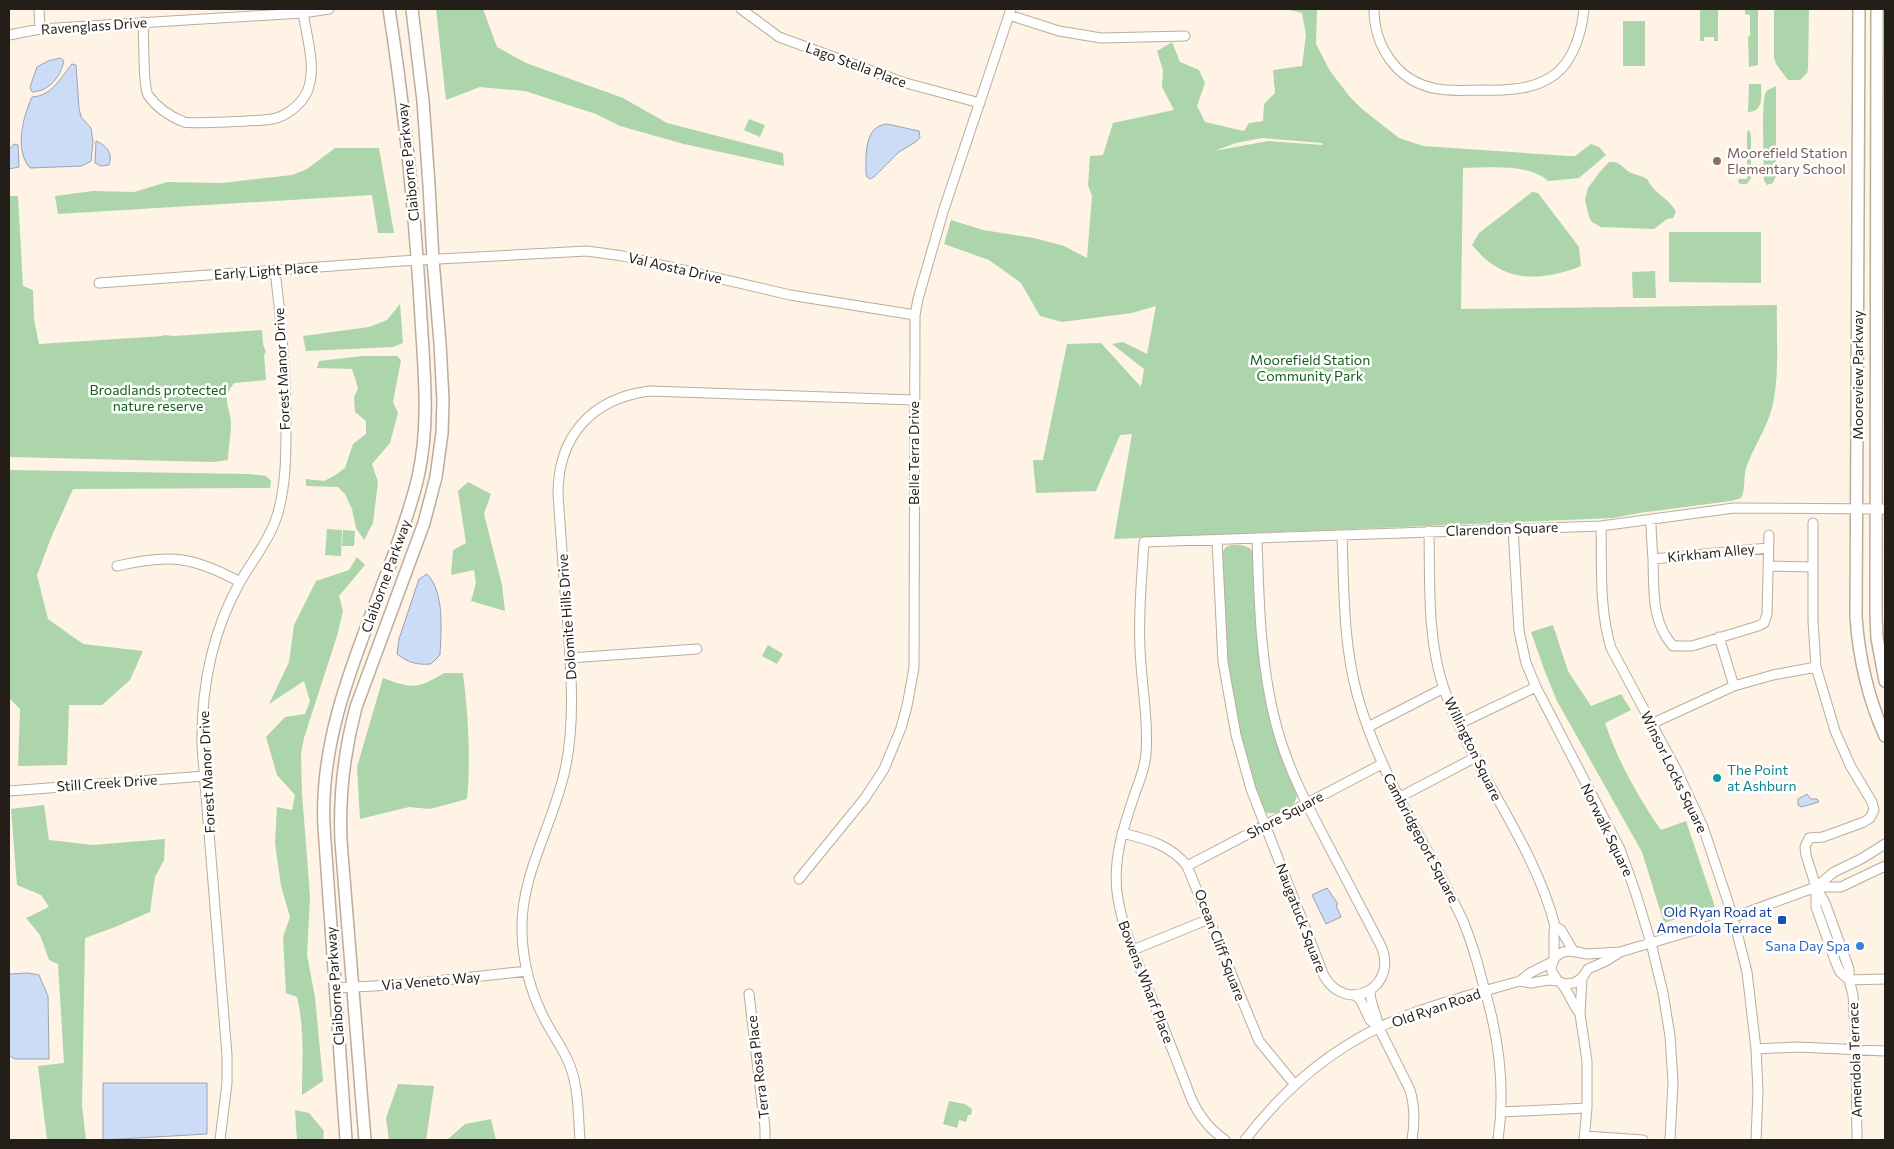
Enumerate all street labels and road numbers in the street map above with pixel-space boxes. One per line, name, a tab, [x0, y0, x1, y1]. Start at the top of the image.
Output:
street label: Ravenglass Drive	[40, 13, 148, 38]
street label: Lago Stella Place	[803, 38, 909, 91]
street label: Claiborne Parkway	[393, 102, 422, 222]
street label: Val Aosta Drive	[626, 248, 724, 287]
street label: Early Light Place	[213, 258, 319, 283]
street label: Forest Manor Drive	[270, 307, 293, 431]
street label: Mooreview Parkway	[1849, 310, 1866, 440]
street label: Belle Terra Drive	[905, 401, 922, 505]
street label: Claiborne Parkway	[357, 517, 414, 635]
street label: Clarendon Square	[1445, 518, 1559, 539]
street label: Kirkham Alley	[1666, 539, 1755, 566]
street label: Dolomite Hills Drive	[554, 553, 579, 681]
street label: Willington Square	[1441, 694, 1506, 803]
street label: Winsor Locks Square	[1638, 708, 1711, 835]
street label: Forest Manor Drive	[195, 710, 218, 834]
street label: Still Creek Drive	[56, 770, 158, 795]
street label: Cambridgeport Square	[1380, 770, 1463, 906]
street label: Norwalk Square	[1578, 781, 1637, 879]
street label: Shore Square	[1244, 787, 1326, 842]
street label: Naugatuck Square	[1273, 861, 1330, 975]
street label: Ocean Cliff Square	[1191, 887, 1250, 1003]
street label: Bowens Wharf Place	[1115, 918, 1178, 1046]
street label: Claiborne Parkway	[322, 926, 347, 1046]
street label: Via Veneto Way	[381, 968, 481, 993]
street label: Old Ryan Road	[1389, 984, 1483, 1031]
street label: Amendola Terrace	[1844, 1002, 1865, 1118]
street label: Terra Rosa Place	[743, 1014, 772, 1120]

